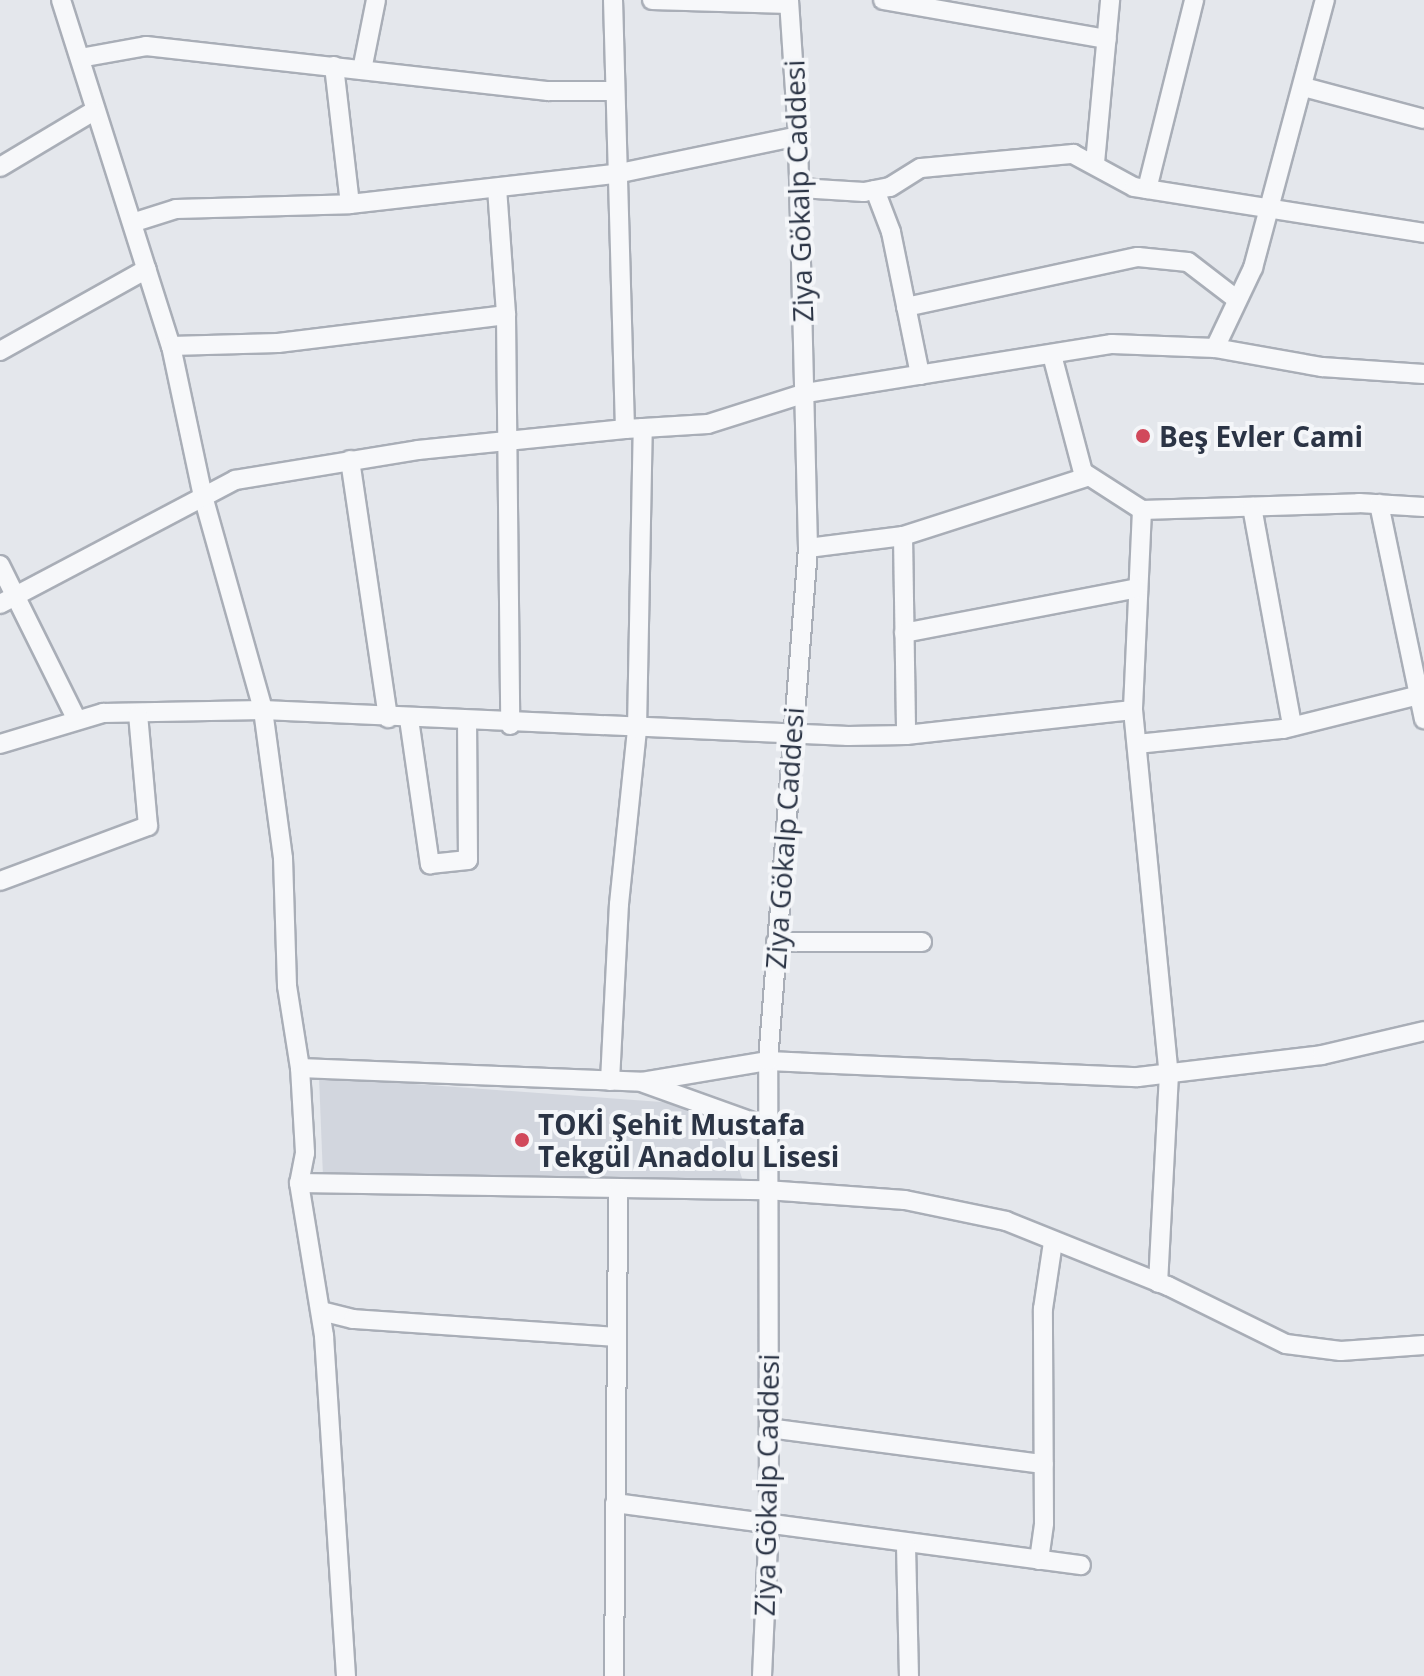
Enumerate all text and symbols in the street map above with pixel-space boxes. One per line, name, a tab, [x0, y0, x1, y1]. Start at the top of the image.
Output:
street label: Ziya Gökalp Caddesi	[777, 59, 819, 323]
place label: Beş Evler Cami	[1159, 419, 1363, 453]
marker: Beş Evler Cami	[1134, 427, 1152, 445]
street label: Ziya Gökalp Caddesi	[758, 706, 810, 970]
place label: TOKİ Şehit Mustafa Tekgül Anadolu Lisesi	[538, 1107, 839, 1173]
marker: TOKİ Şehit Mustafa Tekgül Anadolu Lisesi	[513, 1131, 531, 1149]
street label: Ziya Gökalp Caddesi	[747, 1353, 785, 1617]

